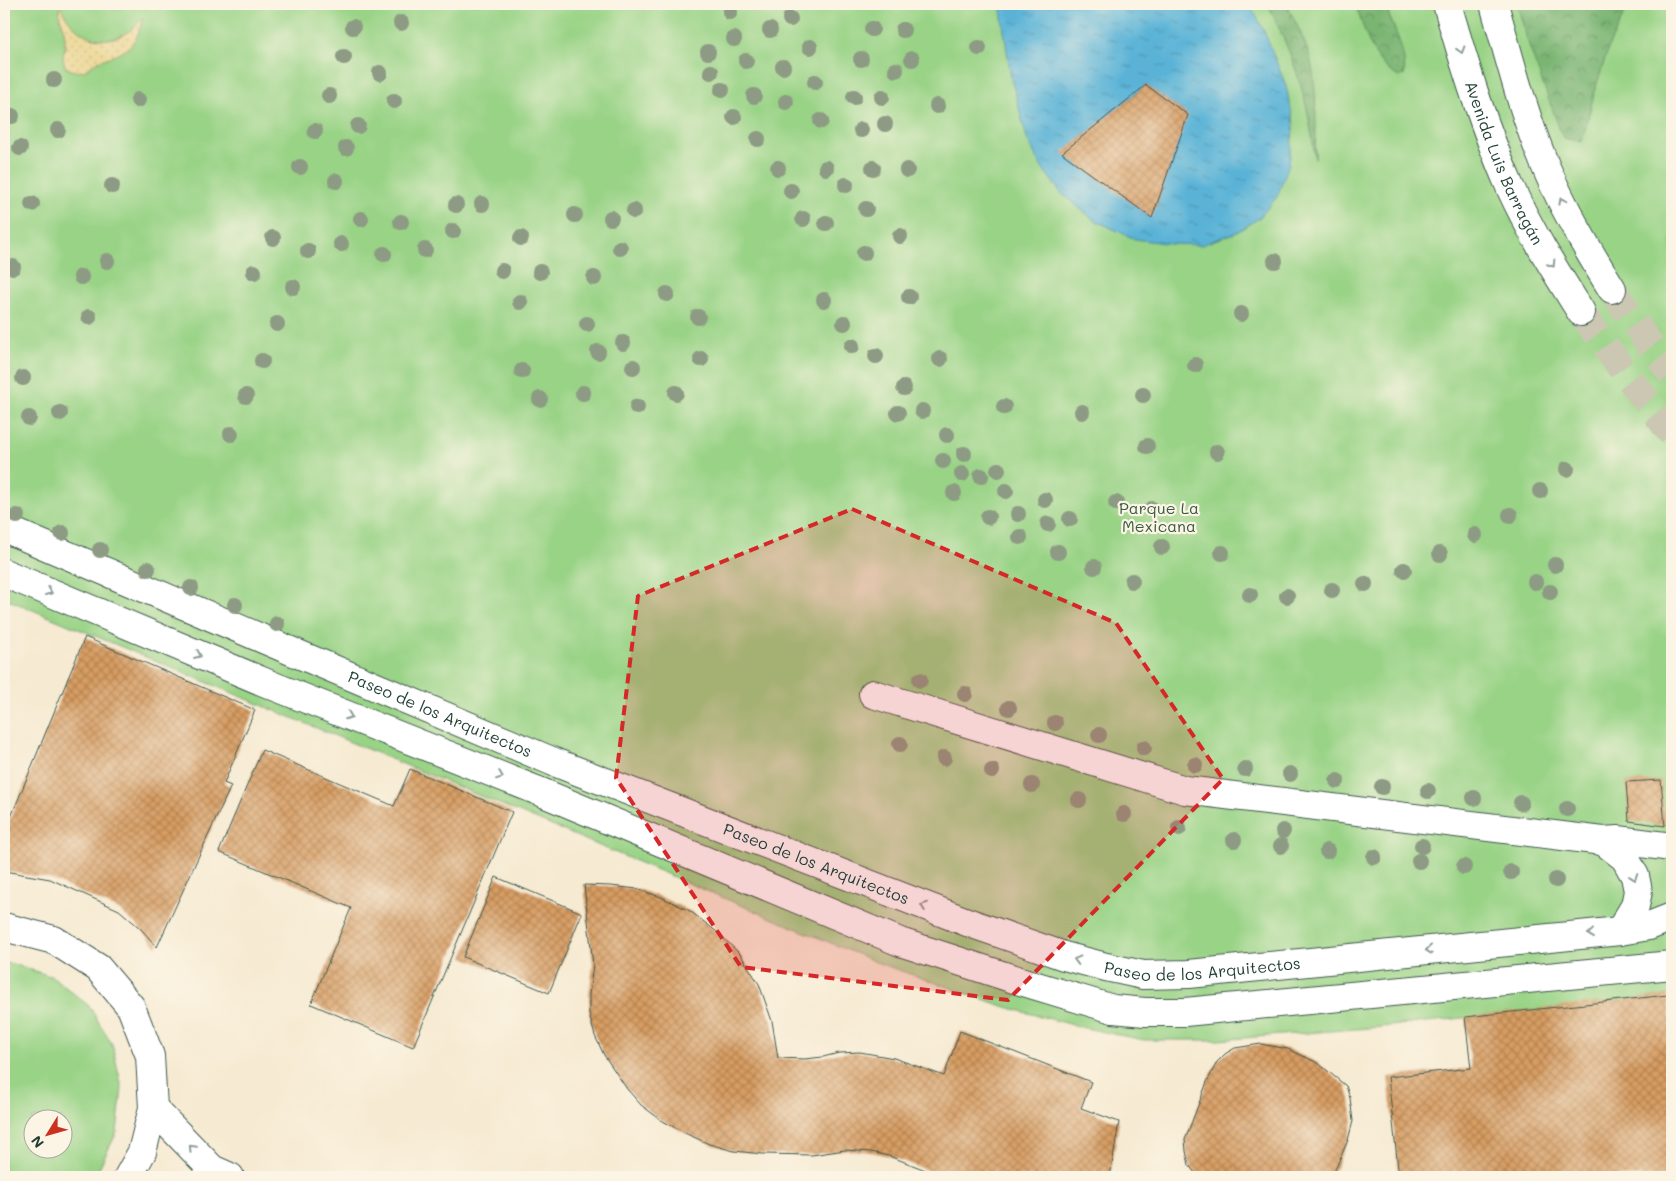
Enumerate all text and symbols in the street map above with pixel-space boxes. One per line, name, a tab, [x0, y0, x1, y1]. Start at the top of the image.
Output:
one-way arrow	[1455, 46, 1465, 54]
street label: Avenida Luis Barragán	[1461, 78, 1549, 248]
one-way arrow	[1558, 198, 1568, 207]
one-way arrow	[1545, 258, 1555, 267]
park label: Parque La Mexicana	[1119, 497, 1199, 536]
one-way arrow	[44, 585, 53, 596]
one-way arrow	[193, 648, 202, 659]
street label: Paseo de los Arquitectos	[345, 665, 535, 761]
one-way arrow	[344, 710, 353, 720]
one-way arrow	[495, 770, 504, 780]
street label: Paseo de los Arquitectos	[721, 818, 912, 909]
one-way arrow	[1628, 872, 1638, 881]
one-way arrow	[920, 902, 929, 912]
one-way arrow	[1587, 928, 1595, 939]
one-way arrow	[1425, 944, 1433, 955]
street label: Paseo de los Arquitectos	[1102, 952, 1301, 985]
one-way arrow	[1074, 955, 1082, 965]
north arrow	[22, 1108, 72, 1158]
text: N	[26, 1132, 48, 1152]
one-way arrow	[189, 1145, 198, 1154]

